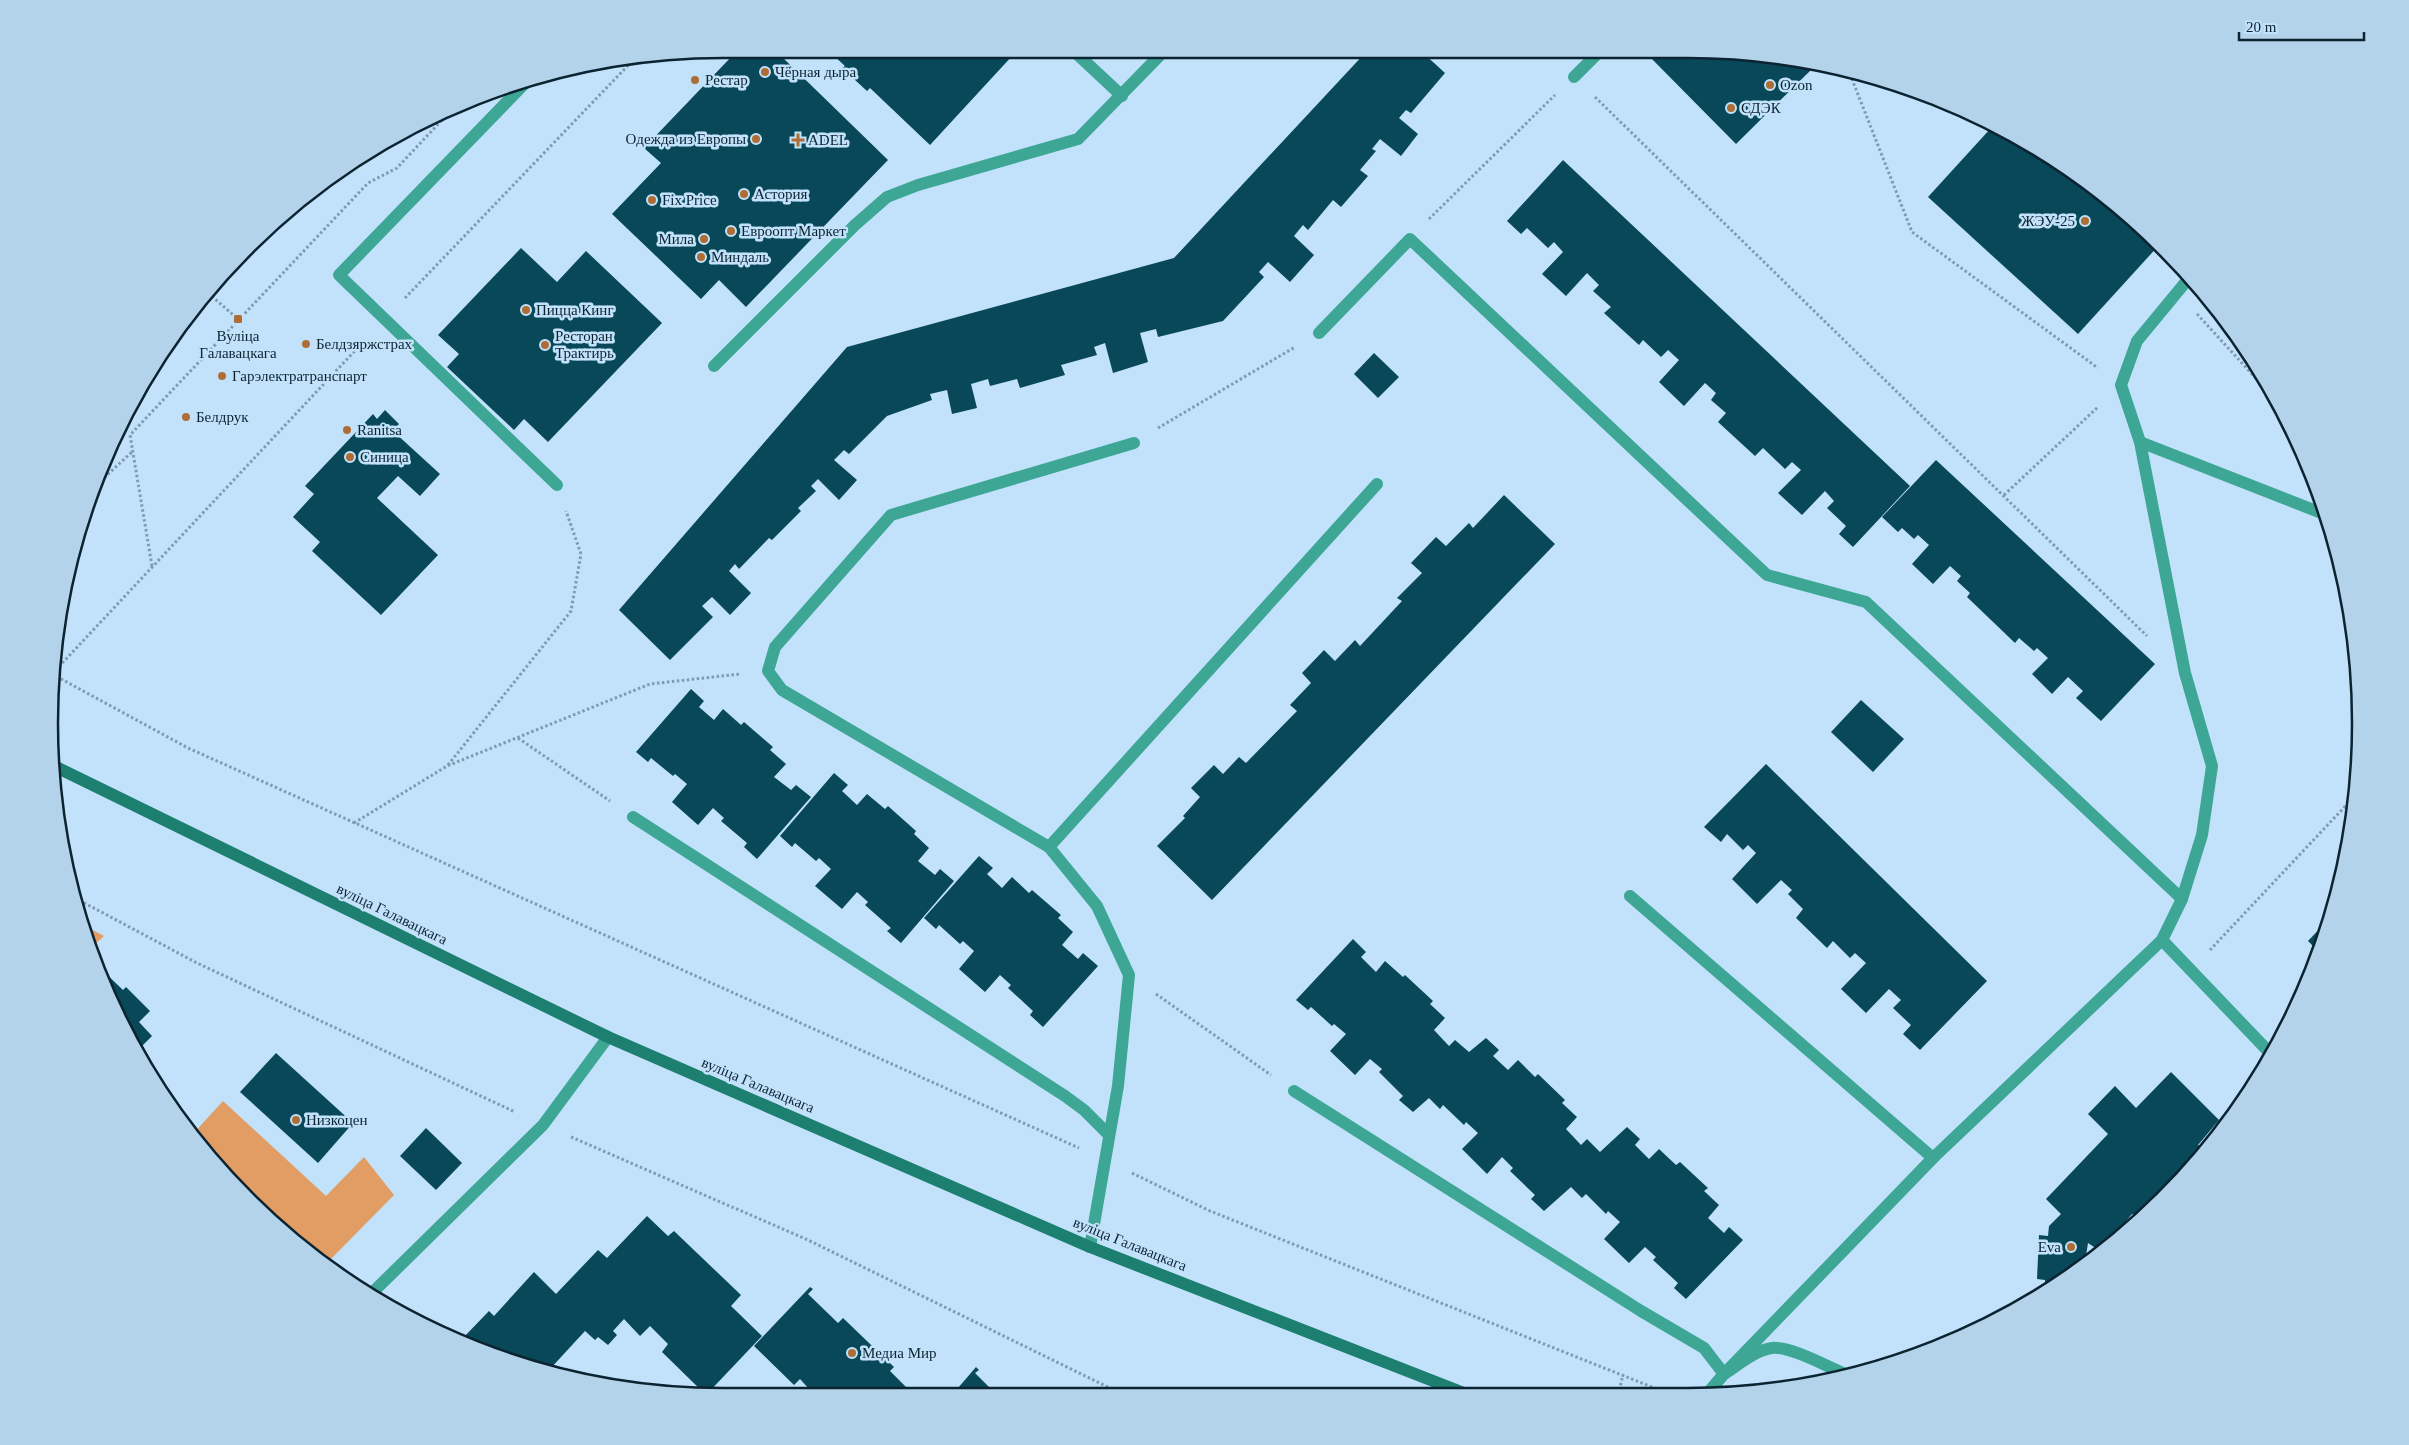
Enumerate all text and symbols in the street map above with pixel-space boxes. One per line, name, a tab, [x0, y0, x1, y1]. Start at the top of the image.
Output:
scale bar	[2239, 10, 2364, 42]
text: 20 m	[2246, 19, 2277, 35]
place label: Чёрная дыра	[775, 64, 856, 80]
marker: Чёрная дыра	[759, 66, 771, 78]
place label: Рестар	[705, 72, 748, 88]
marker: Рестар	[689, 74, 701, 86]
place label: Ozon	[1780, 77, 1813, 93]
marker: Ozon	[1764, 79, 1776, 91]
place label: СДЭК	[1741, 100, 1782, 116]
marker: СДЭК	[1725, 102, 1737, 114]
place label: Одежда из Европы	[626, 131, 746, 147]
place label: ADEL	[808, 132, 848, 148]
marker: Одежда из Европы	[750, 133, 762, 145]
marker: ADEL	[792, 134, 804, 146]
place label: Астория	[754, 186, 808, 202]
marker: Астория	[738, 188, 750, 200]
place label: Fix Price	[662, 192, 717, 208]
marker: Fix Price	[646, 194, 658, 206]
place label: ЖЭУ-25	[2021, 213, 2075, 229]
marker: ЖЭУ-25	[2079, 215, 2091, 227]
place label: Евроопт Маркет	[741, 223, 846, 239]
marker: Евроопт Маркет	[725, 225, 737, 237]
place label: Мила	[658, 231, 694, 247]
marker: Мила	[698, 233, 710, 245]
place label: Миндаль	[711, 249, 769, 265]
marker: Миндаль	[695, 251, 707, 263]
place label: Пицца Кинг	[536, 302, 614, 318]
marker: Пицца Кинг	[520, 304, 532, 316]
marker: Вуліца Галавацкага	[232, 313, 244, 325]
place label: Вуліца Галавацкага	[199, 328, 277, 361]
place label: Ресторан Трактирь	[555, 328, 614, 361]
place label: Белдзяржстрах	[316, 336, 413, 352]
marker: Белдзяржстрах	[300, 338, 312, 350]
marker: Ресторан Трактирь	[539, 339, 551, 351]
place label: Гарэлектратранспарт	[232, 368, 367, 384]
marker: Гарэлектратранспарт	[216, 370, 228, 382]
place label: Белдрук	[196, 409, 249, 425]
marker: Белдрук	[180, 411, 192, 423]
place label: Ranitsa	[357, 422, 402, 438]
marker: Ranitsa	[341, 424, 353, 436]
place label: Синица	[360, 449, 409, 465]
marker: Синица	[344, 451, 356, 463]
street label: вуліца Галавацкага	[334, 880, 450, 948]
street label: вуліца Галавацкага	[699, 1054, 817, 1116]
place label: Низкоцен	[306, 1112, 368, 1128]
marker: Низкоцен	[290, 1114, 302, 1126]
street label: вуліца Галавацкага	[1071, 1214, 1189, 1274]
place label: Eva	[2038, 1239, 2061, 1255]
marker: Eva	[2065, 1241, 2077, 1253]
place label: Медиа Мир	[862, 1345, 937, 1361]
marker: Медиа Мир	[846, 1347, 858, 1359]

